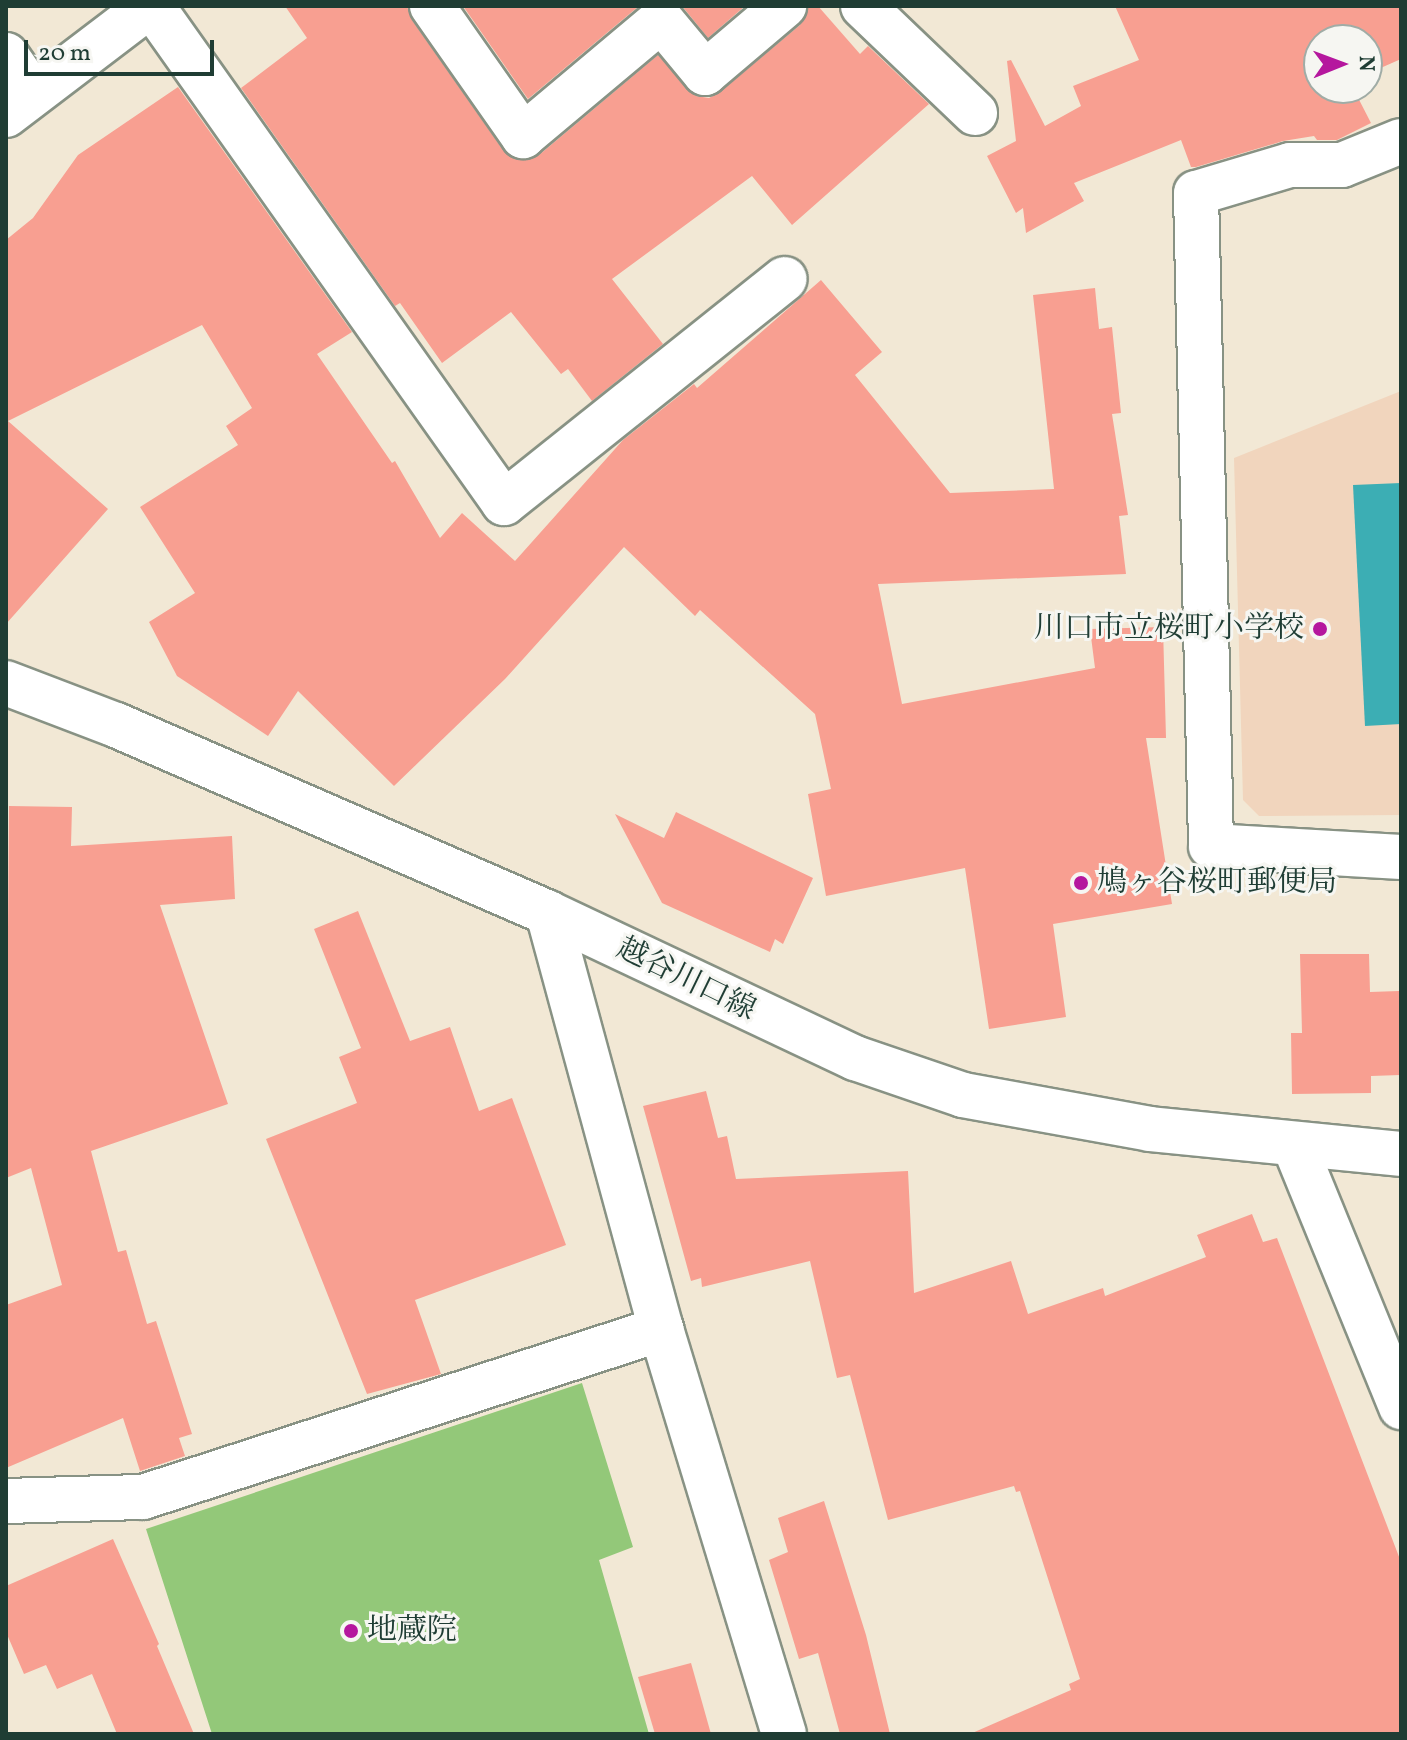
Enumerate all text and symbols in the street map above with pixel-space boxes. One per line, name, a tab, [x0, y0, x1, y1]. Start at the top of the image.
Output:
scale bar	[28, 24, 218, 74]
north arrow	[1303, 24, 1383, 104]
text: 20 m	[38, 37, 91, 71]
text: N	[1350, 55, 1381, 72]
place label: 川口市立桜町小学校	[1034, 611, 1304, 647]
marker: 川口市立桜町小学校	[1311, 620, 1329, 638]
place label: 鳩ヶ谷桜町郵便局	[1097, 865, 1337, 901]
marker: 鳩ヶ谷桜町郵便局	[1072, 874, 1090, 892]
street label: 越谷川口線	[611, 931, 761, 1029]
place label: 地蔵院	[367, 1613, 457, 1649]
marker: 地蔵院	[342, 1622, 360, 1640]

